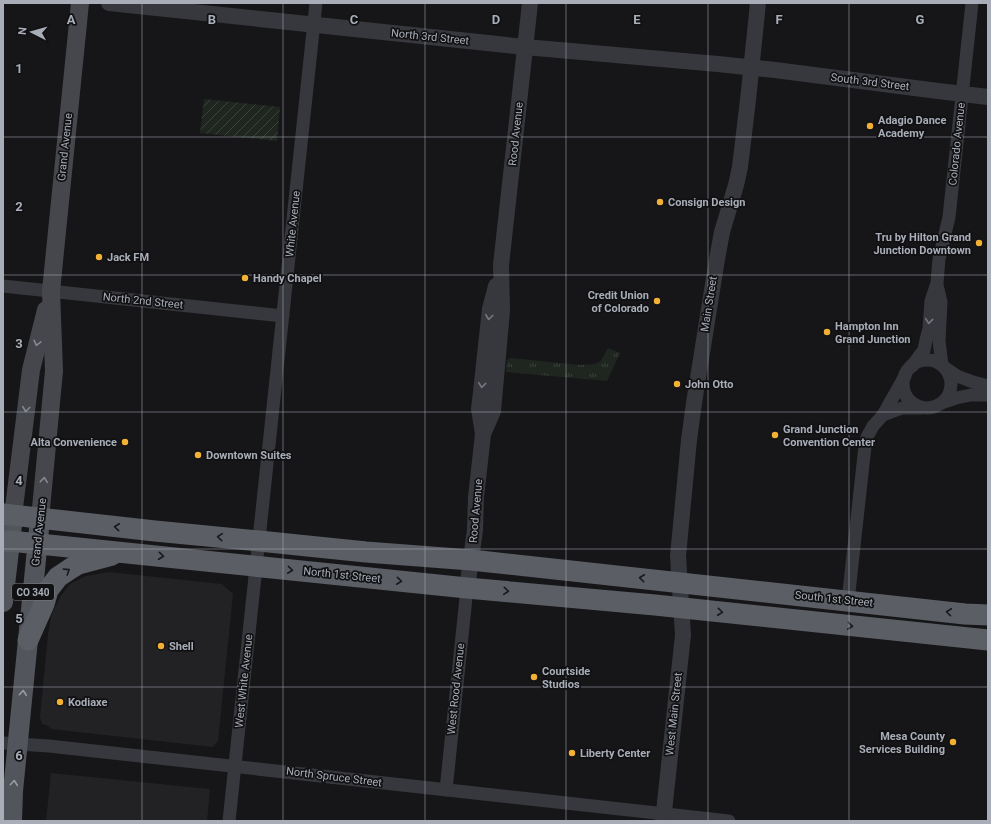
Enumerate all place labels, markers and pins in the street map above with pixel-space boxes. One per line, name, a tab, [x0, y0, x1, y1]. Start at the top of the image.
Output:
place label: Adagio Dance Academy	[878, 114, 947, 140]
marker: Adagio Dance Academy	[865, 121, 875, 131]
place label: Consign Design	[668, 196, 745, 209]
marker: Consign Design	[655, 197, 665, 207]
place label: Tru by Hilton Grand Junction Downtown	[873, 231, 971, 257]
marker: Tru by Hilton Grand Junction Downtown	[974, 238, 984, 248]
place label: Jack FM	[107, 251, 149, 264]
marker: Jack FM	[94, 252, 104, 262]
place label: Handy Chapel	[253, 272, 322, 285]
marker: Handy Chapel	[240, 273, 250, 283]
place label: Credit Union of Colorado	[588, 289, 649, 315]
marker: Credit Union of Colorado	[652, 296, 662, 306]
place label: Hampton Inn Grand Junction	[835, 320, 911, 346]
marker: Hampton Inn Grand Junction	[822, 327, 832, 337]
place label: John Otto	[685, 378, 734, 391]
marker: John Otto	[672, 379, 682, 389]
place label: Grand Junction Convention Center	[783, 423, 875, 449]
marker: Grand Junction Convention Center	[770, 430, 780, 440]
place label: Alta Convenience	[30, 436, 117, 449]
marker: Alta Convenience	[120, 437, 130, 447]
place label: Downtown Suites	[206, 449, 292, 462]
marker: Downtown Suites	[193, 450, 203, 460]
place label: Shell	[169, 640, 194, 653]
marker: Shell	[156, 641, 166, 651]
place label: Courtside Studios	[542, 665, 590, 691]
marker: Courtside Studios	[529, 672, 539, 682]
place label: Kodiaxe	[68, 696, 108, 709]
marker: Kodiaxe	[55, 697, 65, 707]
place label: Mesa County Services Building	[859, 730, 945, 756]
marker: Mesa County Services Building	[948, 737, 958, 747]
place label: Liberty Center	[580, 747, 650, 760]
marker: Liberty Center	[567, 748, 577, 758]

